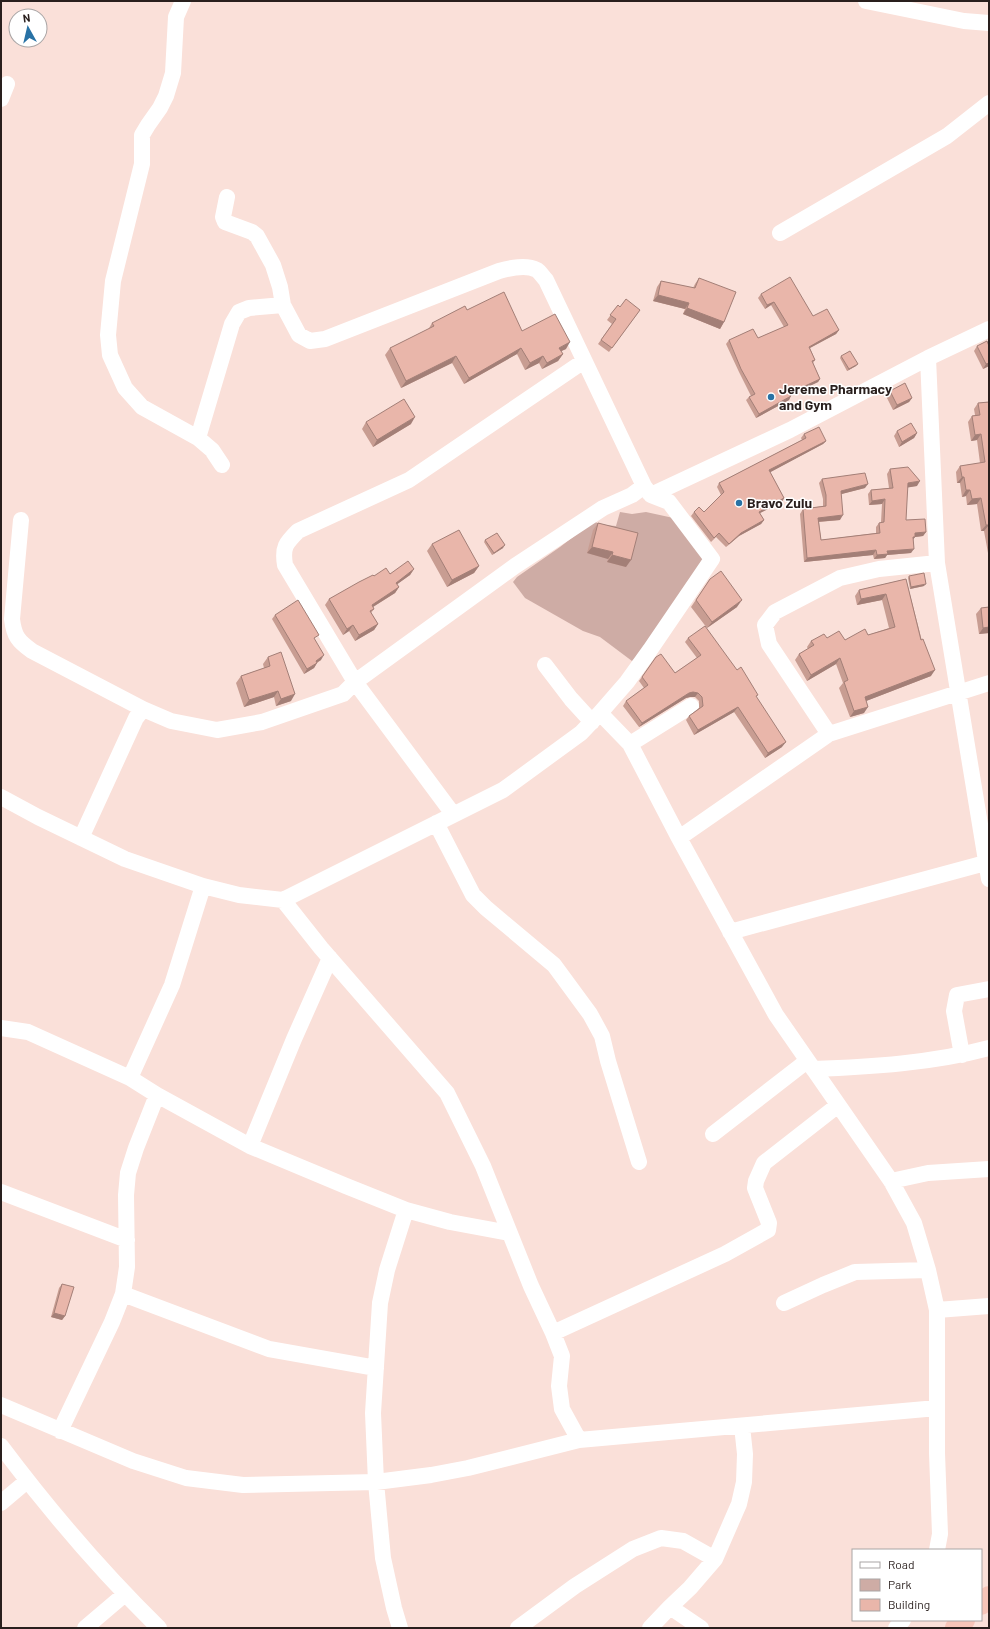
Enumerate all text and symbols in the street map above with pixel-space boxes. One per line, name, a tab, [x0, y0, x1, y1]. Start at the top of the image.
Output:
north arrow	[8, 8, 48, 48]
text: N	[22, 11, 31, 25]
place label: Jereme Pharmacy and Gym	[779, 380, 892, 413]
marker: Jereme Pharmacy and Gym	[766, 392, 776, 402]
place label: Bravo Zulu	[747, 494, 812, 511]
marker: Bravo Zulu	[734, 498, 744, 508]
legend	[852, 1549, 982, 1621]
text: Road	[888, 1557, 915, 1571]
text: Park	[888, 1577, 912, 1591]
text: Building	[888, 1597, 930, 1611]

